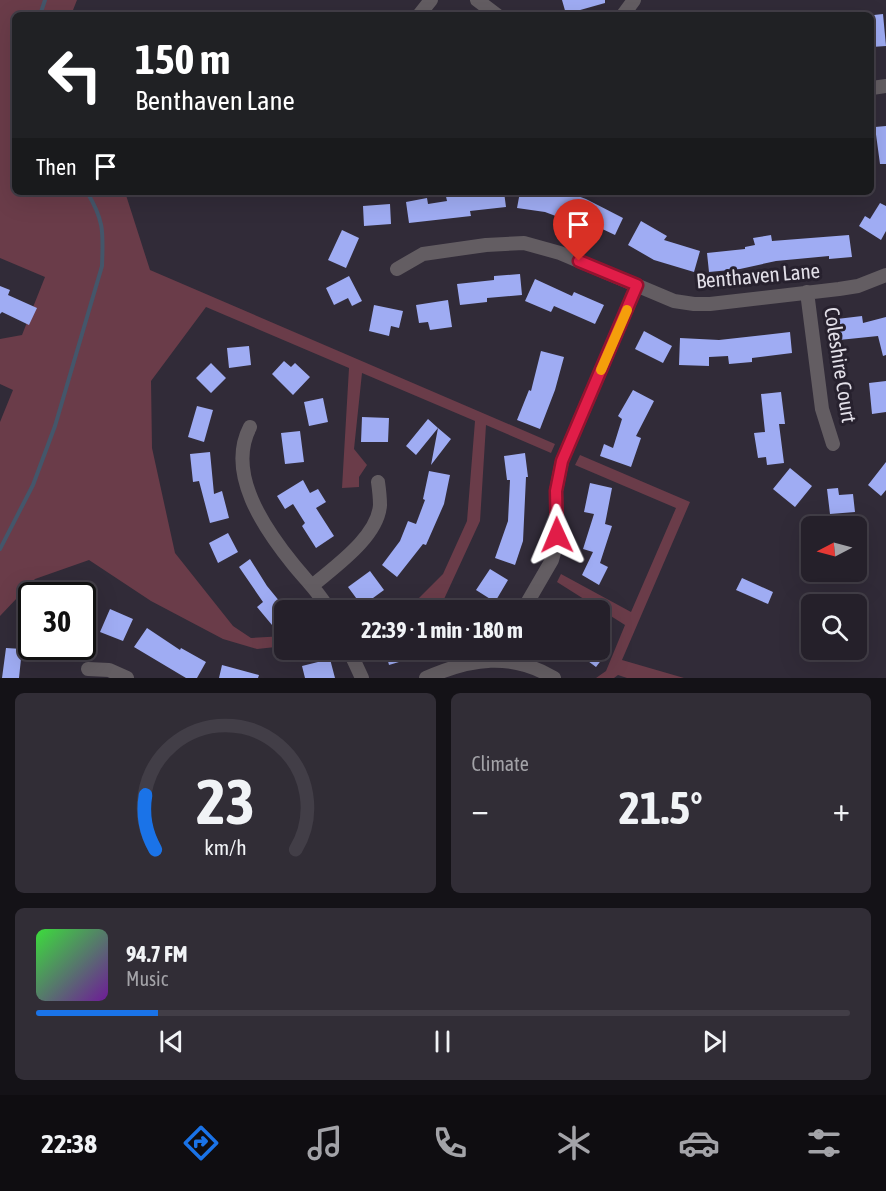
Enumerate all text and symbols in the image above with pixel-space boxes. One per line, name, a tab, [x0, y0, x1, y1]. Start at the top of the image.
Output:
text: 150 m	[135, 35, 230, 83]
icon: left	[36, 36, 114, 114]
text: Benthaven Lane	[135, 85, 295, 116]
icon: arrive	[89, 150, 122, 183]
text: Then	[36, 154, 77, 180]
pin	[553, 199, 604, 261]
icon: arrive	[562, 208, 595, 241]
street label: Benthaven Lane	[695, 258, 821, 292]
street label: Coleshire Court	[820, 305, 862, 424]
position arrow	[525, 503, 589, 567]
north arrow	[801, 516, 867, 582]
map controls	[801, 516, 867, 660]
speed limit sign: 30	[18, 582, 96, 660]
button: search	[801, 594, 867, 660]
text: 22:39 · 1 min · 180 m	[361, 617, 523, 643]
text: Climate	[472, 752, 529, 775]
text: 23	[196, 766, 255, 837]
text: 21.5°	[619, 782, 703, 834]
text: −	[472, 790, 489, 828]
text: +	[833, 790, 850, 828]
text: km/h	[204, 835, 247, 860]
text: 94.7 FM	[126, 941, 188, 967]
text: Music	[126, 967, 168, 990]
icon: previous	[155, 1025, 188, 1058]
icon: pause	[426, 1025, 459, 1058]
icon: next	[698, 1025, 731, 1058]
icon: directions	[180, 1122, 222, 1164]
icon: music	[304, 1122, 346, 1164]
icon: phone	[429, 1122, 471, 1164]
icon: climate	[553, 1122, 595, 1164]
icon: car	[678, 1122, 720, 1164]
icon: filters	[803, 1122, 845, 1164]
text: 22:38	[41, 1128, 97, 1159]

